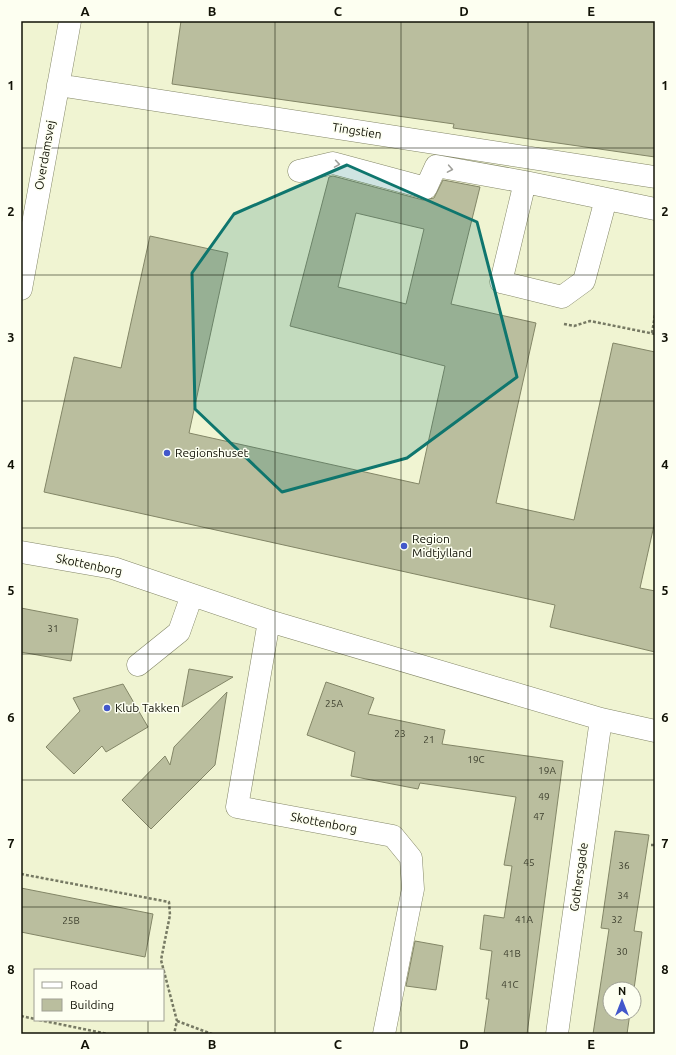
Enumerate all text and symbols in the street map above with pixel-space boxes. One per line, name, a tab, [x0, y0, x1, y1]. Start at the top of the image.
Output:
text: A	[80, 4, 90, 18]
text: B	[208, 4, 217, 18]
text: C	[334, 4, 343, 18]
text: D	[459, 4, 469, 18]
text: E	[587, 4, 595, 18]
text: 1	[7, 78, 15, 92]
text: 1	[661, 78, 669, 92]
street label: Overdamsvej	[32, 119, 57, 191]
street label: Tingstien	[331, 120, 383, 141]
one-way arrow	[334, 160, 340, 168]
one-way arrow	[447, 164, 453, 172]
text: 2	[7, 204, 15, 218]
text: 2	[661, 204, 669, 218]
text: 3	[7, 330, 15, 344]
text: 3	[661, 330, 669, 344]
place label: Regionshuset	[175, 446, 249, 459]
marker: Regionshuset	[162, 448, 172, 458]
text: 4	[7, 457, 15, 471]
text: 4	[661, 457, 669, 471]
place label: Region Midtjylland	[412, 532, 472, 559]
marker: Region Midtjylland	[399, 541, 409, 551]
street label: Skottenborg	[55, 551, 123, 578]
text: 5	[7, 583, 15, 597]
text: 5	[661, 583, 669, 597]
house number: 31	[47, 623, 59, 634]
house number: 25A	[325, 698, 343, 709]
place label: Klub Takken	[115, 701, 180, 714]
marker: Klub Takken	[102, 703, 112, 713]
text: 6	[7, 710, 15, 724]
text: 6	[661, 710, 669, 724]
house number: 23	[394, 728, 406, 739]
house number: 21	[423, 734, 435, 745]
house number: 19C	[467, 754, 485, 765]
house number: 19A	[538, 765, 556, 776]
house number: 49	[538, 791, 550, 802]
street label: Skottenborg	[290, 810, 358, 835]
house number: 47	[533, 811, 545, 822]
text: 7	[7, 836, 15, 850]
text: 7	[661, 836, 669, 850]
street label: Gothersgade	[567, 842, 590, 912]
house number: 45	[523, 857, 535, 868]
house number: 36	[618, 860, 630, 871]
house number: 34	[617, 890, 629, 901]
house number: 41A	[515, 914, 533, 925]
house number: 32	[611, 914, 623, 925]
house number: 25B	[62, 915, 80, 926]
house number: 30	[616, 946, 628, 957]
house number: 41B	[503, 948, 521, 959]
text: 8	[7, 962, 15, 976]
text: 8	[661, 962, 669, 976]
legend	[34, 969, 164, 1021]
text: Road	[70, 978, 98, 991]
house number: 41C	[501, 979, 519, 990]
north arrow	[602, 981, 642, 1021]
text: N	[618, 985, 626, 997]
text: Building	[70, 998, 114, 1011]
text: A	[80, 1037, 90, 1051]
text: B	[208, 1037, 217, 1051]
text: C	[334, 1037, 343, 1051]
text: D	[459, 1037, 469, 1051]
text: E	[587, 1037, 595, 1051]

